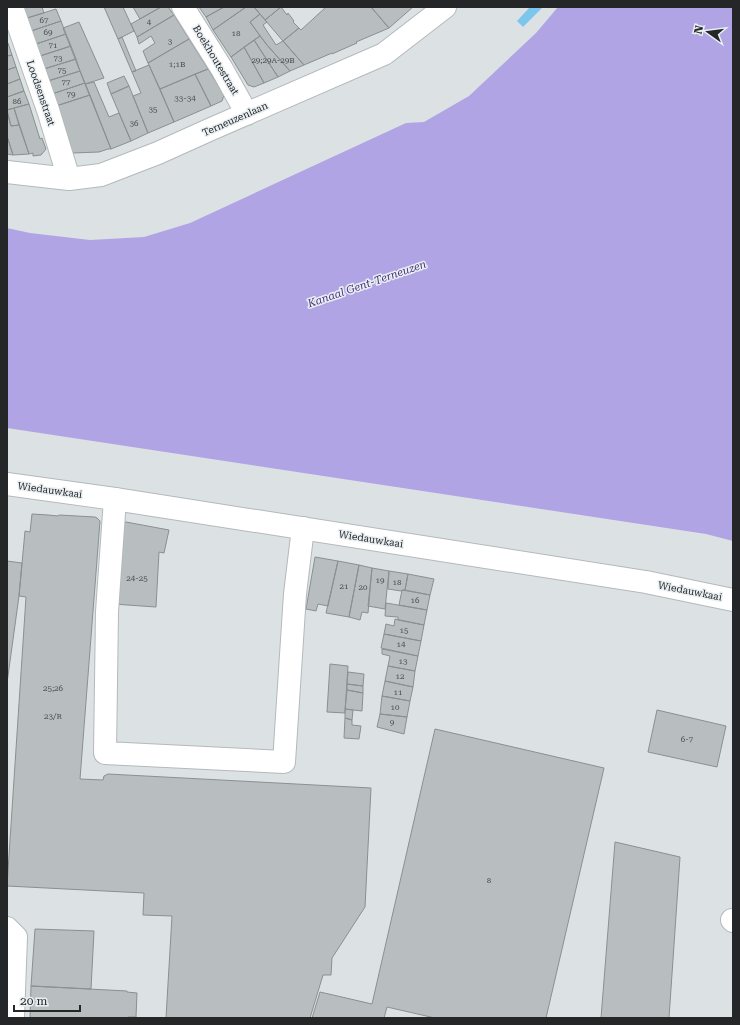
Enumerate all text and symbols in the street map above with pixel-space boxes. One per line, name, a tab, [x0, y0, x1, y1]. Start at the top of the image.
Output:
north arrow	[688, 12, 728, 52]
house number: 67	[40, 16, 49, 25]
house number: 4	[147, 18, 152, 27]
street label: Boekhoutestraat	[191, 23, 241, 97]
text: N	[691, 24, 706, 35]
house number: 69	[44, 28, 53, 37]
house number: 18	[232, 29, 241, 38]
house number: 3	[168, 37, 173, 46]
house number: 71	[49, 41, 58, 50]
house number: 73	[54, 54, 63, 63]
house number: 29;29A-29B	[251, 56, 295, 65]
street label: Loodsenstraat	[25, 59, 57, 127]
house number: 1;1B	[169, 60, 185, 69]
house number: 75	[58, 66, 67, 75]
house number: 77	[62, 78, 71, 87]
house number: 79	[67, 90, 76, 99]
house number: 33-34	[174, 94, 196, 103]
house number: 86	[13, 97, 22, 106]
street label: Terneuzenlaan	[201, 99, 270, 138]
house number: 35	[149, 105, 158, 114]
house number: 36	[130, 119, 139, 128]
water label: Kanaal Gent-Terneuzen	[305, 258, 428, 311]
street label: Wiedauwkaai	[17, 480, 83, 500]
street label: Wiedauwkaai	[338, 528, 404, 550]
house number: 24-25	[126, 574, 148, 583]
house number: 19	[376, 576, 385, 585]
house number: 18	[393, 578, 402, 587]
street label: Wiedauwkaai	[657, 579, 723, 603]
house number: 21	[340, 582, 349, 591]
house number: 20	[359, 583, 368, 592]
house number: 16	[411, 596, 420, 605]
house number: 15	[400, 626, 409, 635]
house number: 14	[397, 640, 406, 649]
house number: 13	[399, 657, 408, 666]
house number: 12	[396, 672, 405, 681]
house number: 25;26	[43, 684, 64, 693]
house number: 11	[394, 688, 403, 697]
house number: 10	[391, 703, 400, 712]
house number: 23/R	[44, 712, 62, 721]
house number: 9	[390, 718, 395, 727]
house number: 6-7	[681, 735, 694, 744]
house number: 8	[487, 876, 492, 885]
scale bar	[14, 987, 80, 1013]
text: 20 m	[20, 994, 47, 1008]

